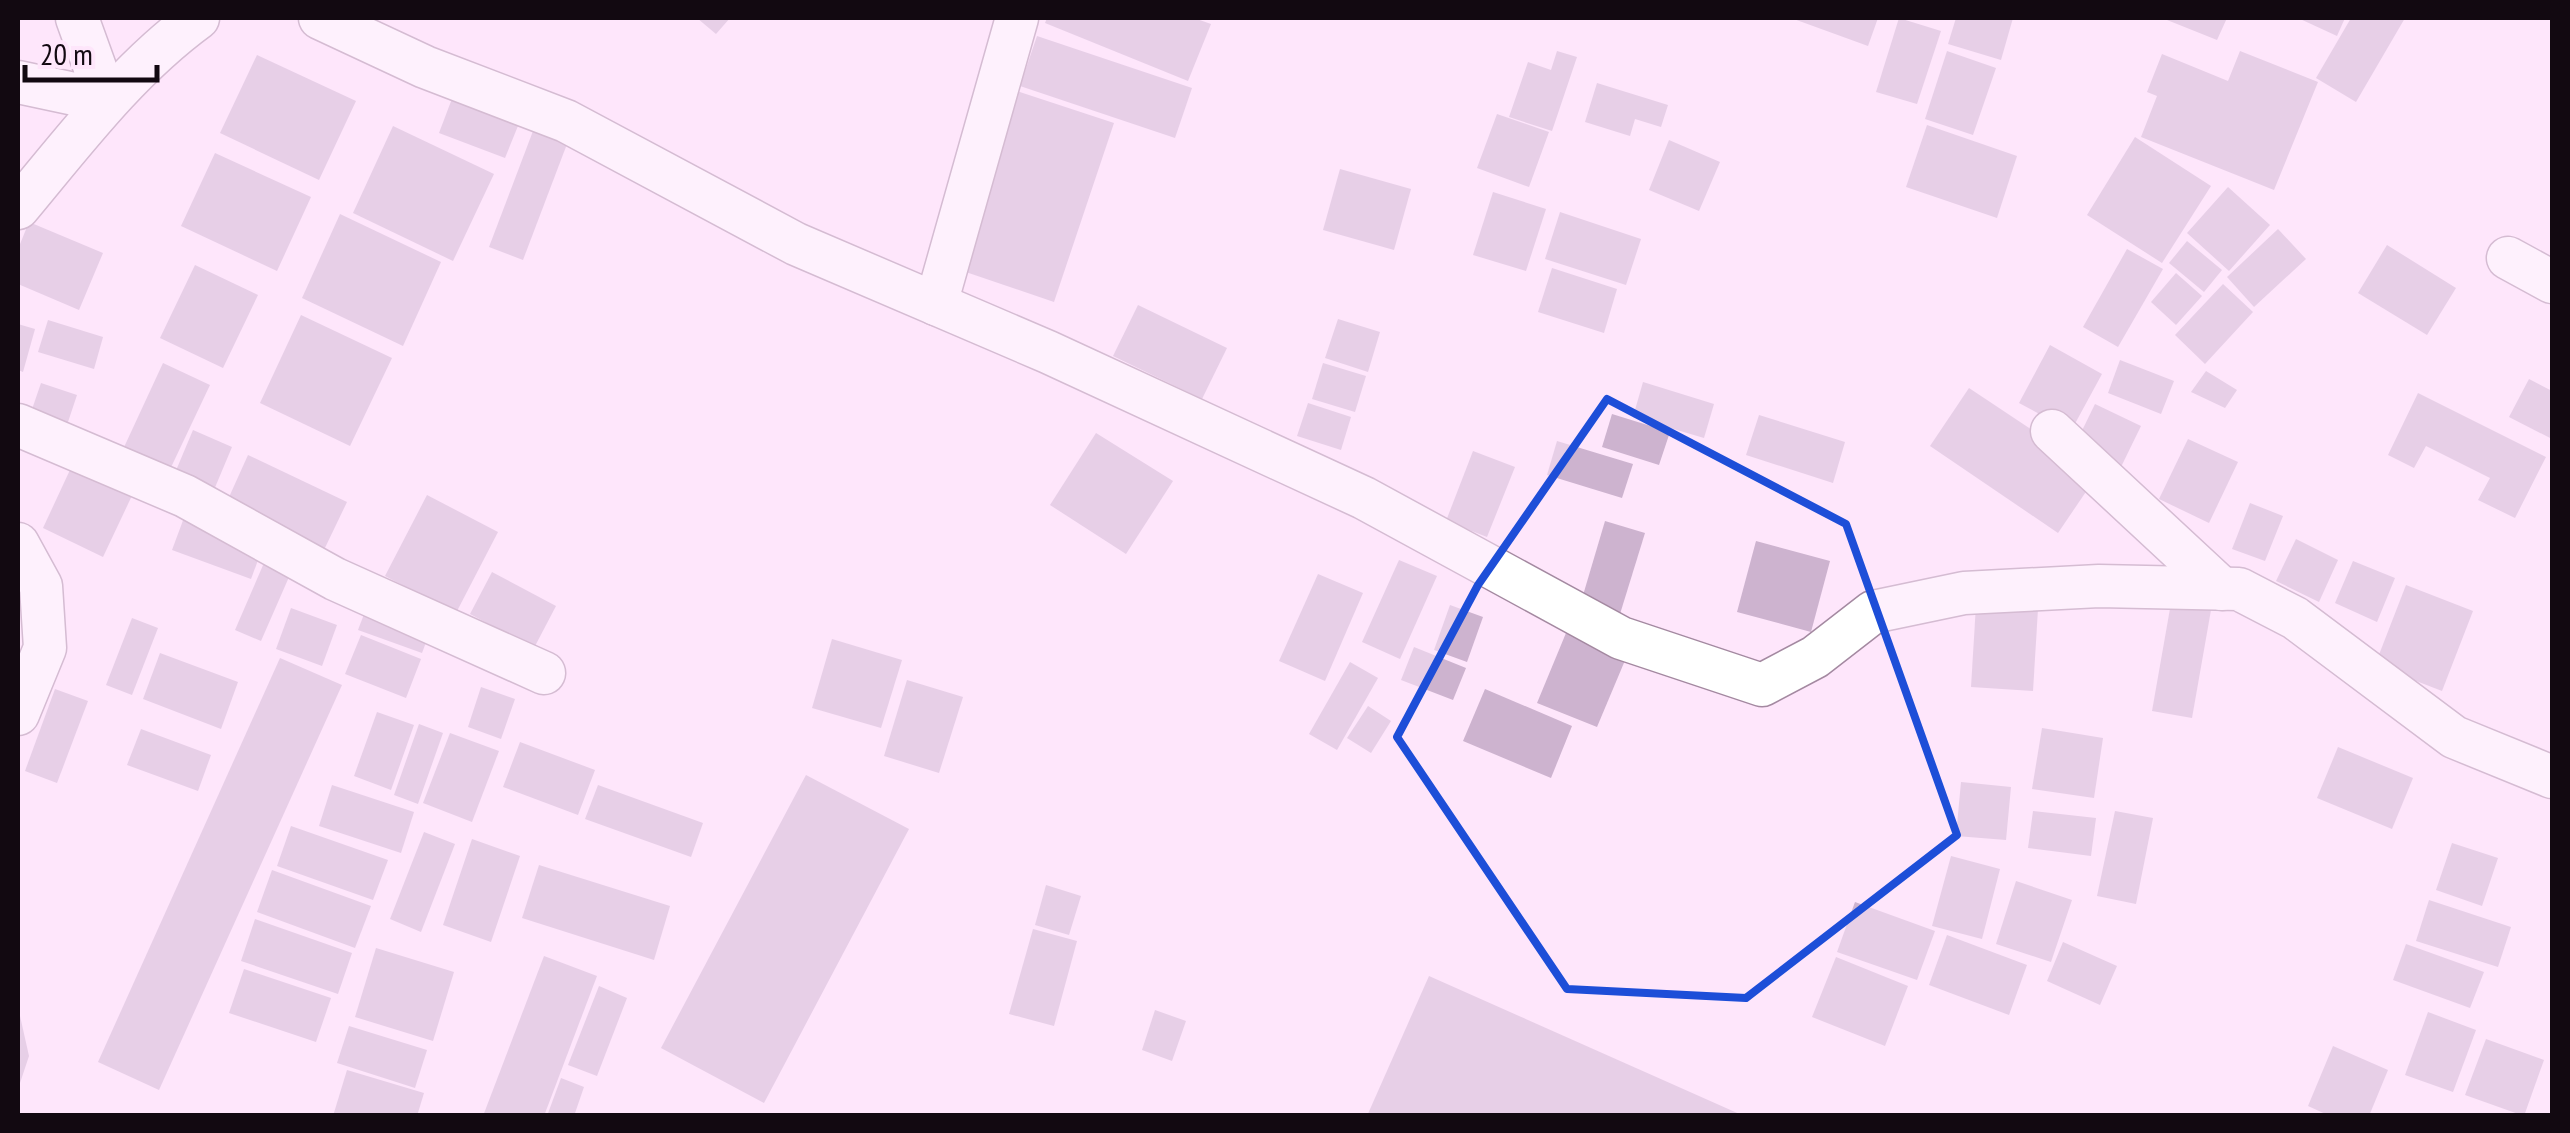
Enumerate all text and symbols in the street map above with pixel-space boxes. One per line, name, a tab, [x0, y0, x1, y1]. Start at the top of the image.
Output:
scale bar	[25, 20, 158, 82]
text: 20 m	[40, 34, 93, 73]

